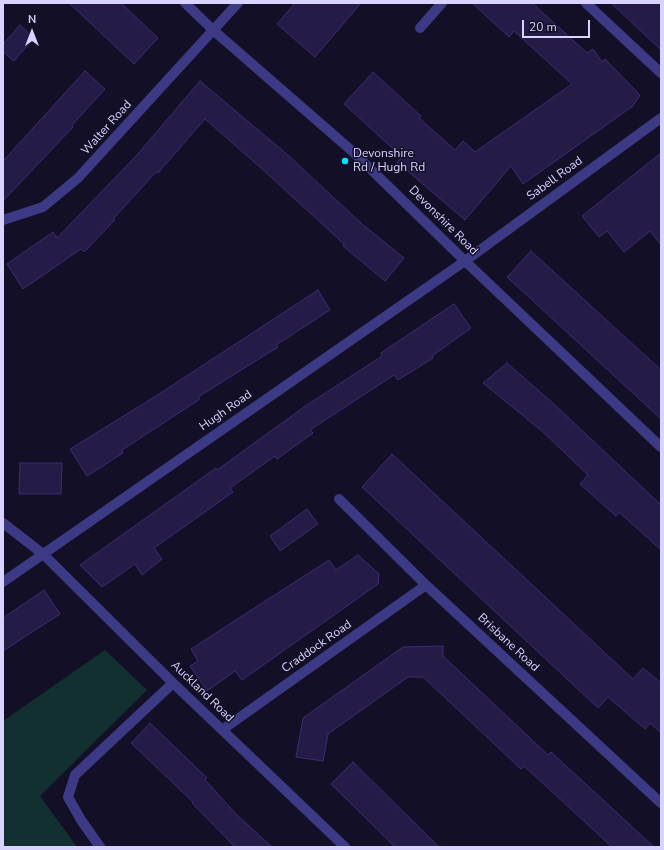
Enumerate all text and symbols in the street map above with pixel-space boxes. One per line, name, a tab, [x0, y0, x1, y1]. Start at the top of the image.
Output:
north arrow	[12, 12, 52, 52]
text: N	[28, 12, 36, 27]
scale bar	[524, 12, 592, 38]
text: 20 m	[529, 19, 557, 35]
street label: Walter Road	[79, 98, 135, 158]
place label: Devonshire Rd / Hugh Rd	[353, 147, 425, 175]
street label: Sabell Road	[524, 154, 586, 204]
marker: Devonshire Rd / Hugh Rd	[340, 156, 350, 166]
street label: Devonshire Road	[405, 183, 481, 259]
street label: Hugh Road	[197, 388, 255, 434]
street label: Brisbane Road	[474, 611, 542, 675]
street label: Craddock Road	[279, 618, 355, 676]
street label: Auckland Road	[168, 658, 236, 726]

